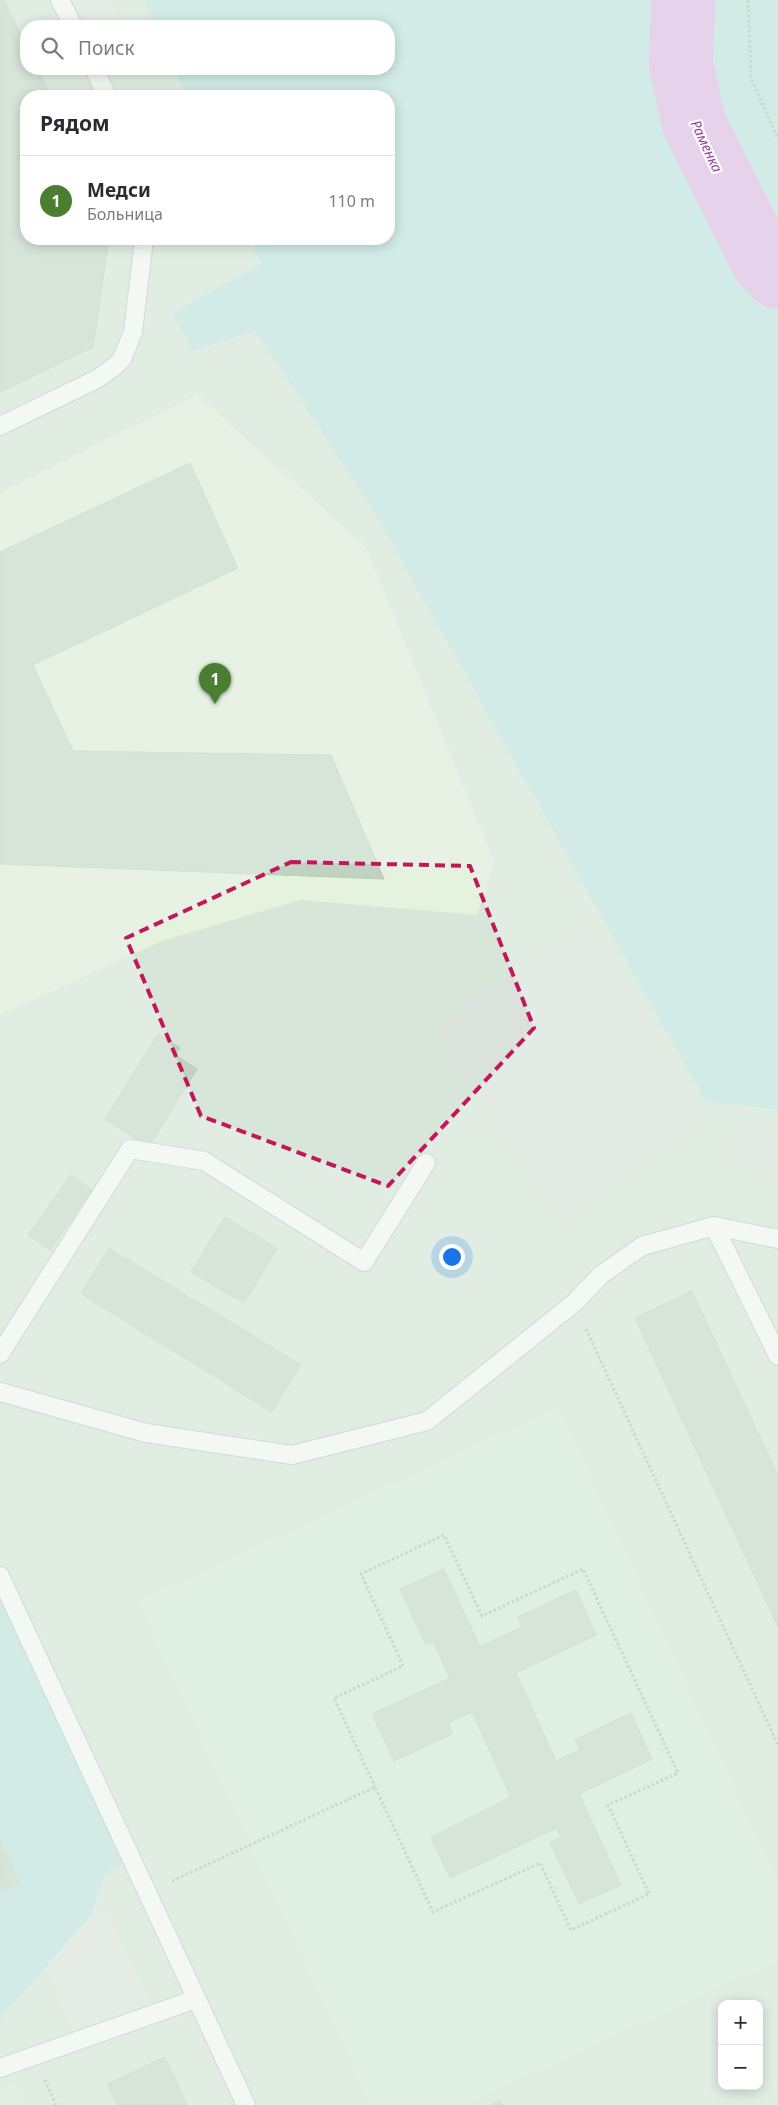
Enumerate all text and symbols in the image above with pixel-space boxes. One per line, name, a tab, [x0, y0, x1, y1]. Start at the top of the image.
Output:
search box	[20, 20, 395, 75]
icon: search	[38, 34, 66, 62]
text: Поиск	[78, 35, 134, 61]
text: Рядом	[40, 109, 110, 137]
water label: Раменка	[687, 117, 727, 175]
text: Медси	[87, 177, 151, 203]
text: 1	[51, 190, 61, 212]
text: 110 m	[328, 190, 375, 212]
text: Больница	[87, 203, 163, 225]
pin: 1	[199, 663, 231, 704]
your location	[439, 1244, 465, 1270]
map controls	[718, 2000, 763, 2090]
button: +	[718, 2000, 763, 2045]
button: −	[718, 2045, 763, 2090]

